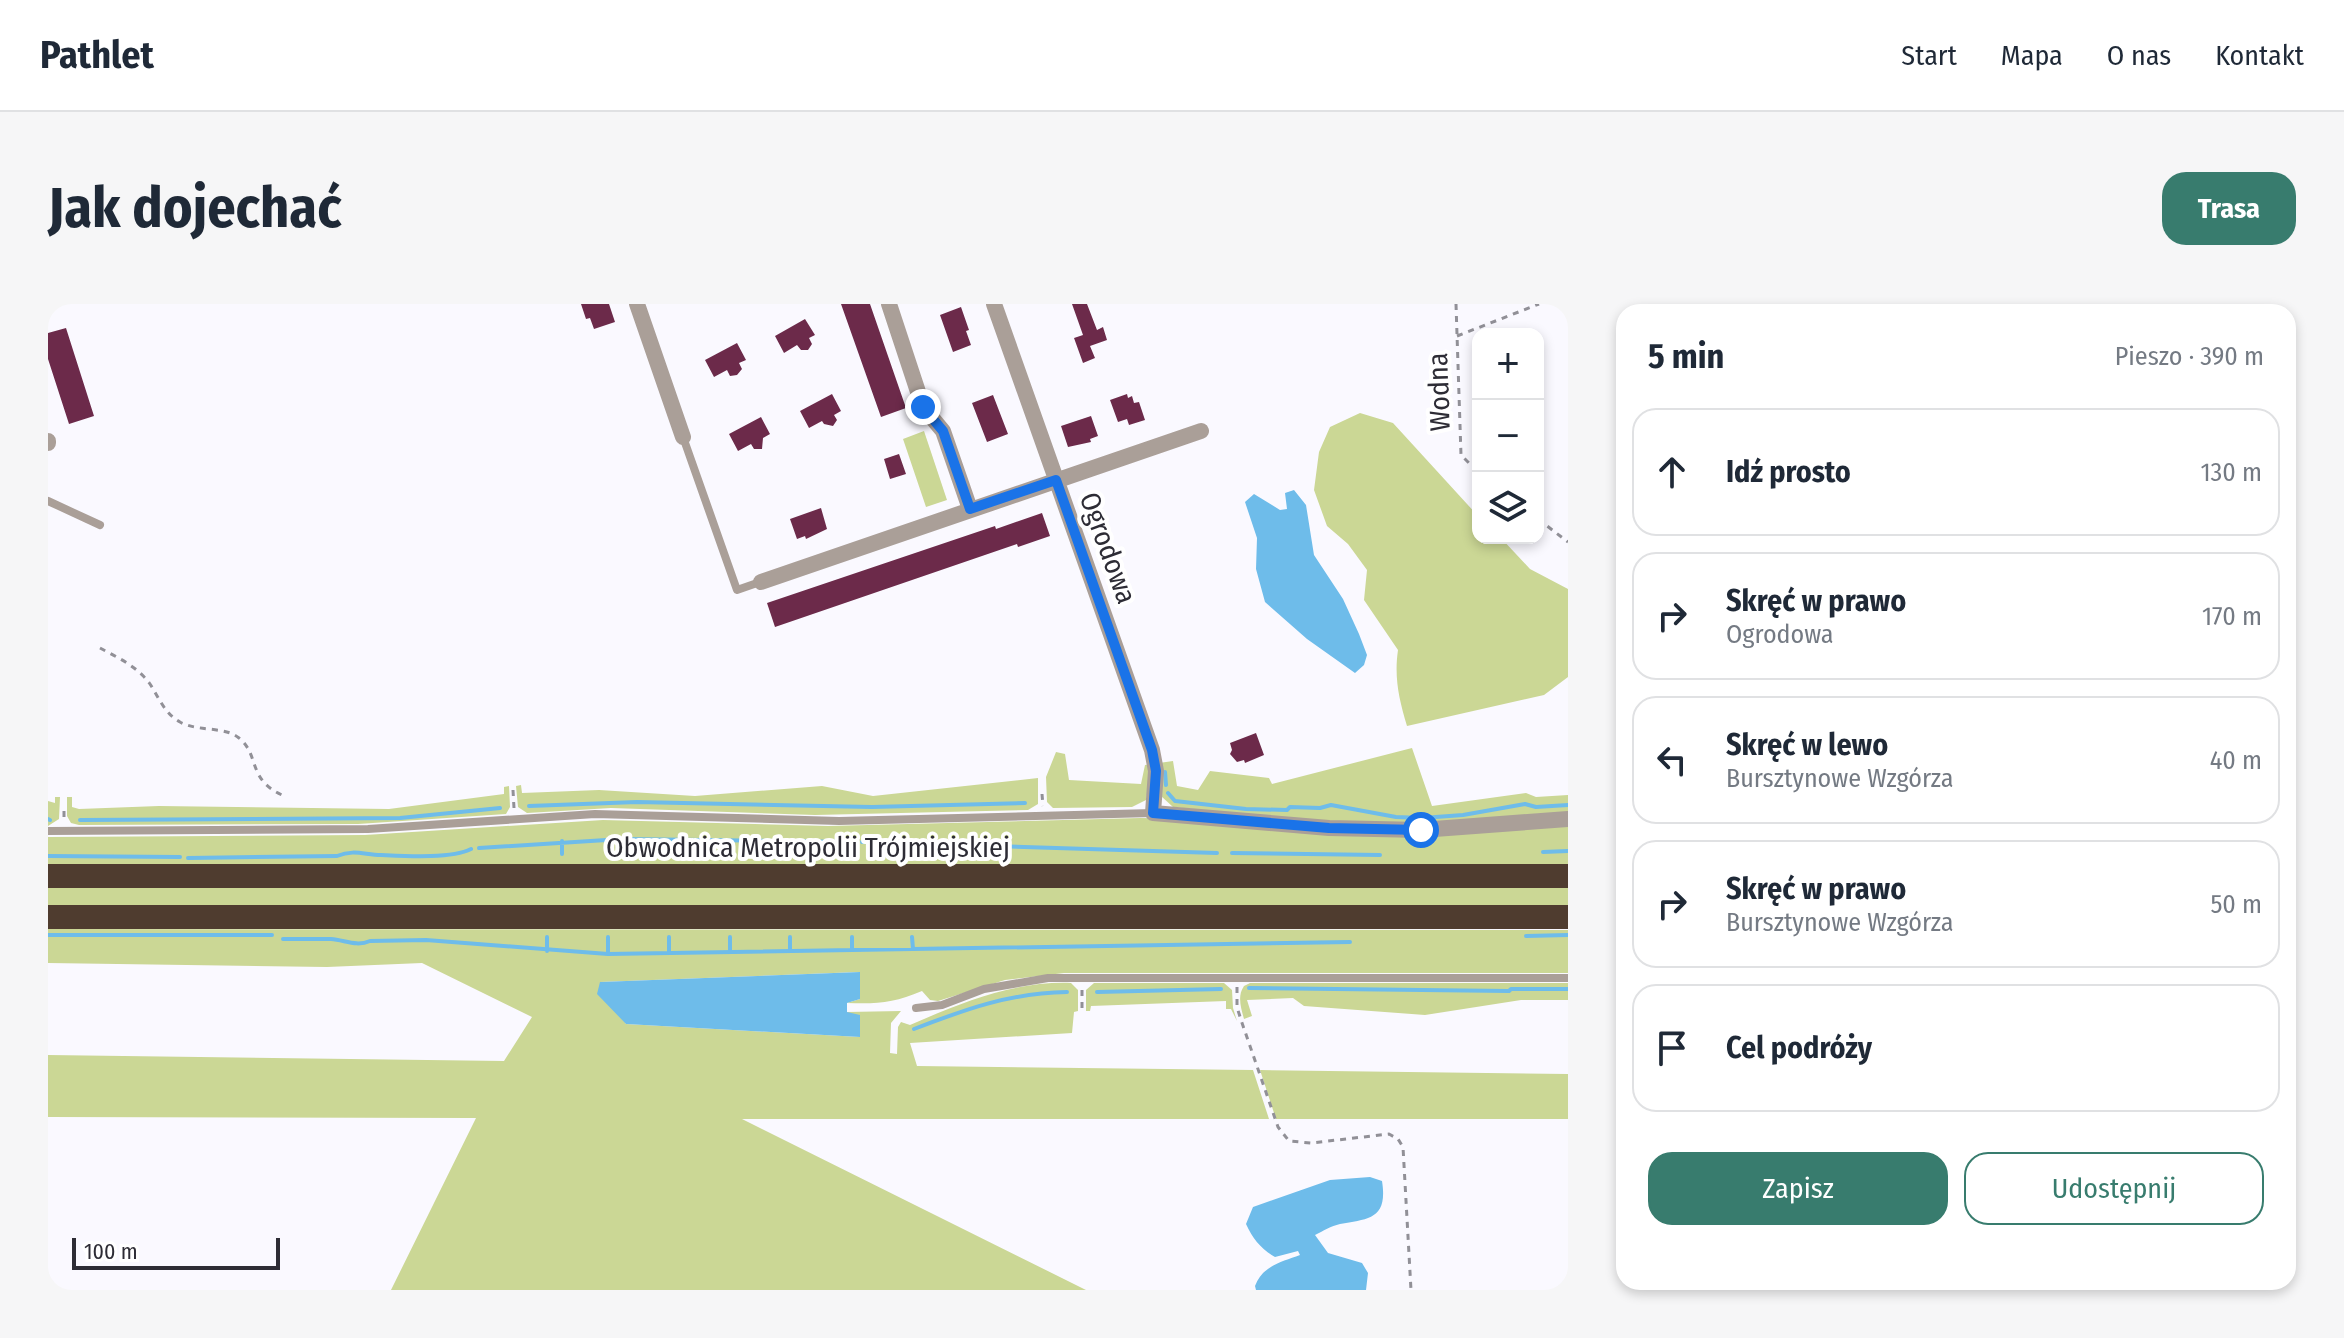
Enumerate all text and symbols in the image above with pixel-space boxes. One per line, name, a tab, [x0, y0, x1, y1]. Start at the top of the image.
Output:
text: Pathlet	[40, 32, 154, 78]
text: Start	[1901, 39, 1957, 72]
text: Mapa	[2001, 39, 2063, 72]
text: O nas	[2107, 39, 2171, 72]
text: Kontakt	[2215, 39, 2304, 72]
button: Trasa	[2162, 172, 2296, 245]
text: Jak dojechać	[48, 175, 342, 242]
map controls	[1472, 328, 1544, 544]
button: +	[1472, 328, 1544, 400]
text: 5 min	[1648, 336, 1724, 377]
text: Pieszo · 390 m	[2115, 341, 2264, 372]
street label: Wodna	[1421, 352, 1457, 432]
route end	[905, 389, 941, 425]
button: −	[1472, 400, 1544, 472]
icon: ahead	[1650, 450, 1694, 494]
text: Idź prosto	[1726, 454, 1851, 490]
text: 130 m	[2200, 457, 2262, 488]
button: layers	[1472, 472, 1544, 544]
street label: Ogrodowa	[1073, 488, 1143, 608]
text: Skręć w prawo	[1726, 583, 1906, 619]
icon: right	[1650, 594, 1694, 638]
text: 170 m	[2202, 601, 2262, 632]
text: Ogrodowa	[1726, 619, 1834, 650]
text: Skręć w lewo	[1726, 727, 1888, 763]
icon: left	[1650, 738, 1694, 782]
text: 40 m	[2210, 745, 2262, 776]
text: Bursztynowe Wzgórza	[1726, 763, 1954, 794]
route start	[1403, 812, 1439, 848]
street label: Obwodnica Metropolii Trójmiejskiej	[606, 831, 1010, 864]
text: Skręć w prawo	[1726, 871, 1906, 907]
icon: right	[1650, 882, 1694, 926]
text: 50 m	[2210, 889, 2262, 920]
text: Bursztynowe Wzgórza	[1726, 907, 1954, 938]
icon: arrive	[1650, 1026, 1694, 1070]
text: Cel podróży	[1726, 1030, 1872, 1066]
button: Zapisz	[1648, 1152, 1948, 1225]
button: Udostępnij	[1964, 1152, 2264, 1225]
scale bar	[72, 1234, 280, 1270]
text: 100 m	[84, 1238, 138, 1265]

